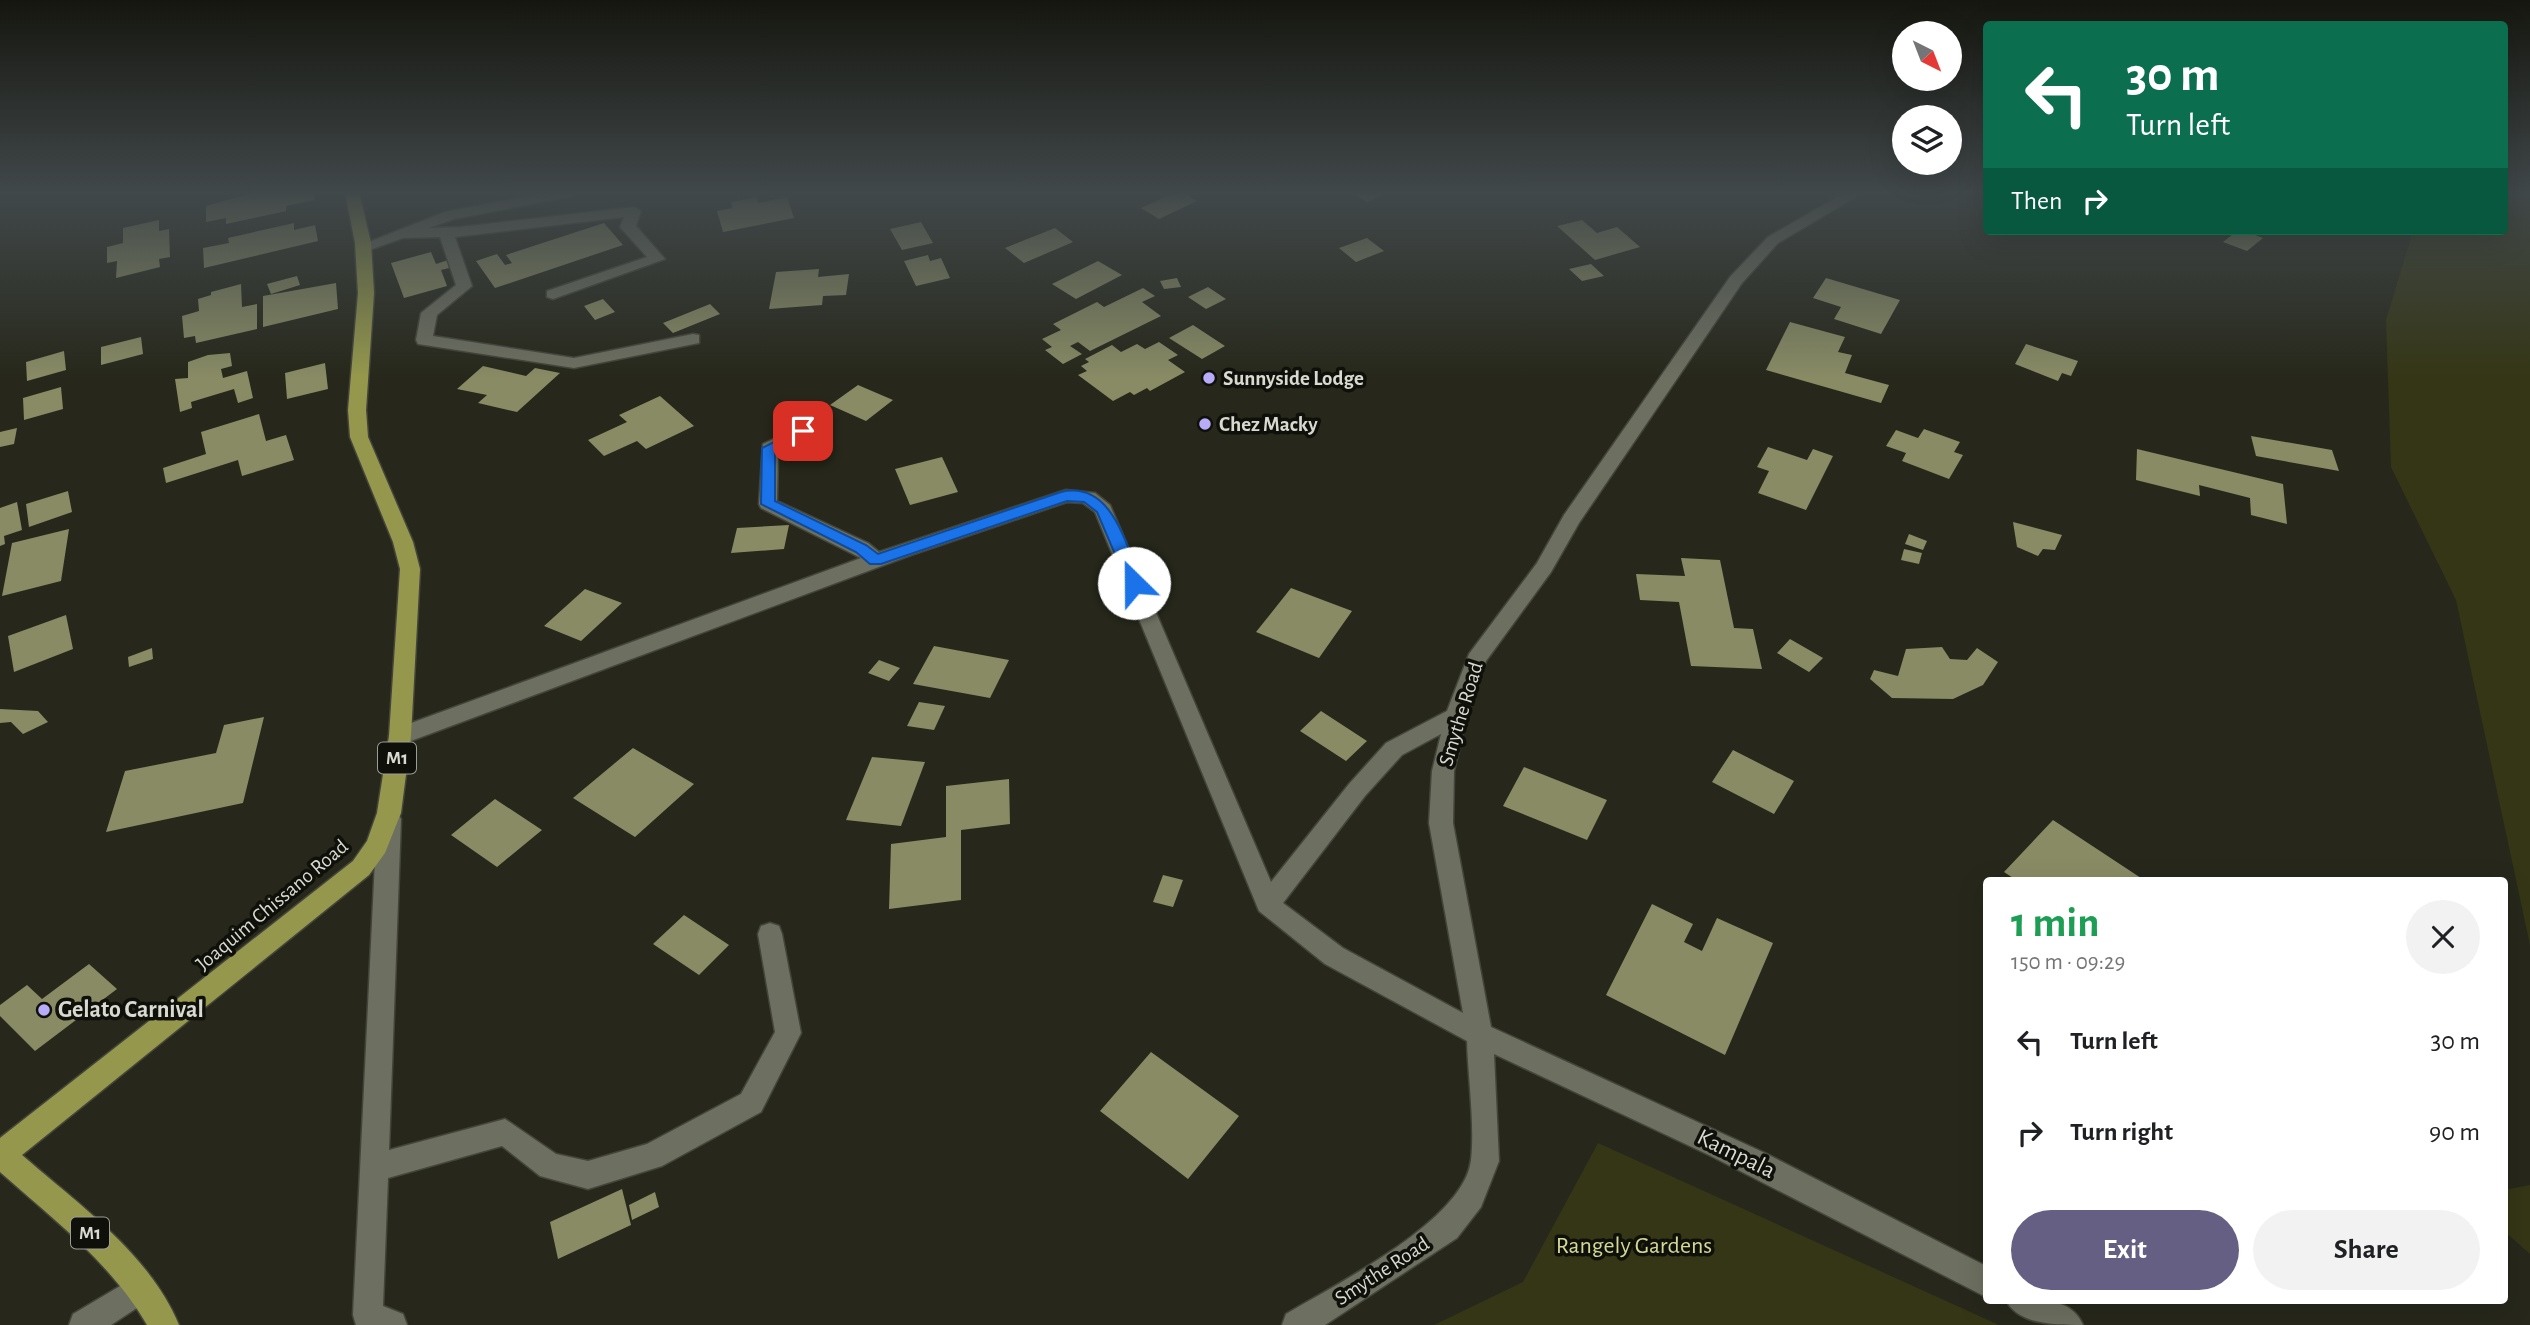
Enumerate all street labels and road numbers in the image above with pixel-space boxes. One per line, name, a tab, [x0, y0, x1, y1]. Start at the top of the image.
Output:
street label: Smythe Road	[1435, 659, 1487, 769]
road number: M1	[378, 743, 416, 774]
street label: Joaquim Chissano Road	[192, 835, 352, 974]
street label: Kampala	[1693, 1125, 1779, 1183]
road number: M1	[71, 1218, 109, 1248]
street label: Smythe Road	[1331, 1233, 1433, 1309]

